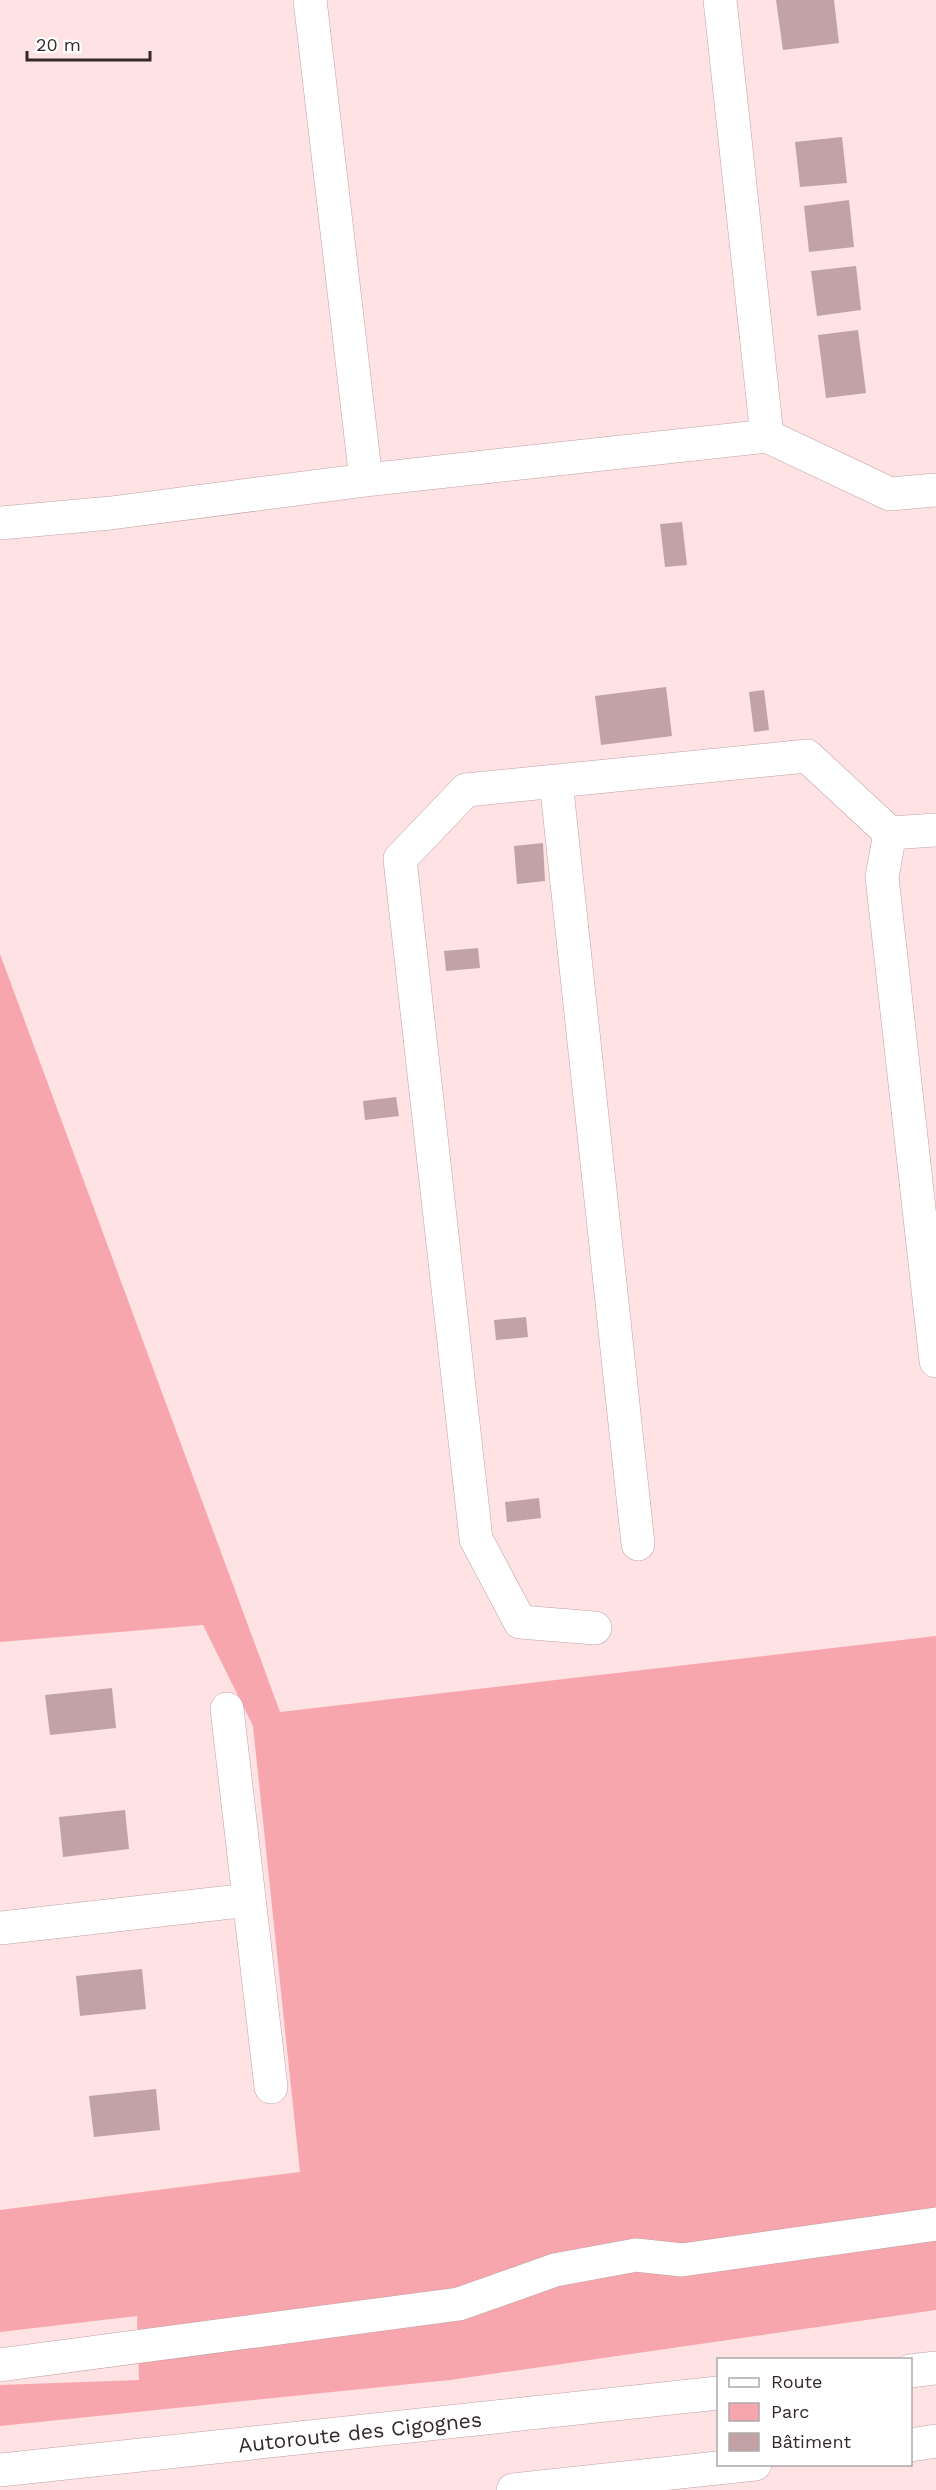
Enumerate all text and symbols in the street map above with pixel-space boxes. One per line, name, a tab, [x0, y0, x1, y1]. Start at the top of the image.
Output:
scale bar	[27, 24, 150, 62]
text: 20 m	[36, 34, 81, 55]
legend	[717, 2358, 912, 2466]
text: Route	[771, 2371, 823, 2392]
text: Parc	[771, 2401, 809, 2422]
street label: Autoroute des Cigognes	[237, 2406, 483, 2457]
text: Bâtiment	[771, 2431, 851, 2452]

